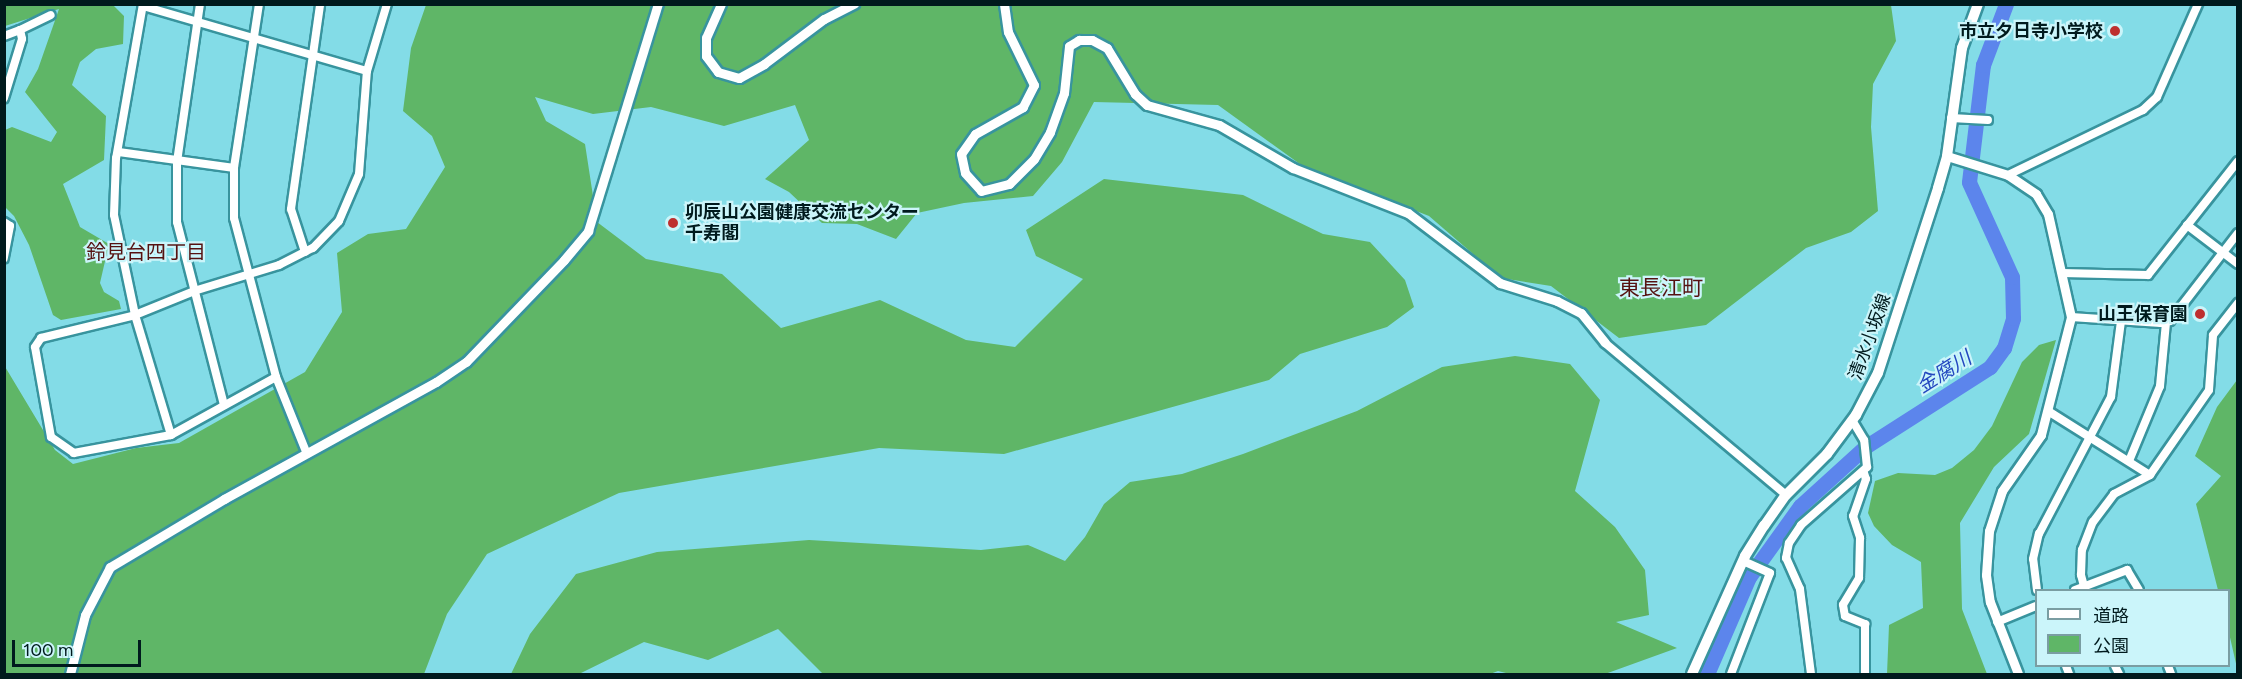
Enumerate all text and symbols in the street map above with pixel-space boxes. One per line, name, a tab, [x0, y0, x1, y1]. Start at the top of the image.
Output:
place label: 市立夕日寺小学校	[1959, 20, 2103, 42]
marker: 市立夕日寺小学校	[2108, 24, 2122, 38]
place label: 卯辰山公園健康交流センター 千寿閣	[685, 202, 919, 244]
marker: 卯辰山公園健康交流センター 千寿閣	[666, 216, 680, 230]
district label: 鈴見台四丁目	[86, 240, 206, 264]
district label: 東長江町	[1619, 275, 1703, 301]
street label: 清水小坂線	[1844, 291, 1896, 383]
place label: 山王保育園	[2098, 303, 2188, 325]
marker: 山王保育園	[2193, 307, 2207, 321]
water label: 金腐川	[1912, 346, 1976, 398]
legend	[2035, 589, 2230, 667]
text: 道路	[2093, 605, 2129, 627]
scale bar	[15, 628, 144, 666]
text: 公園	[2093, 635, 2129, 657]
text: 100 m	[23, 639, 73, 661]

